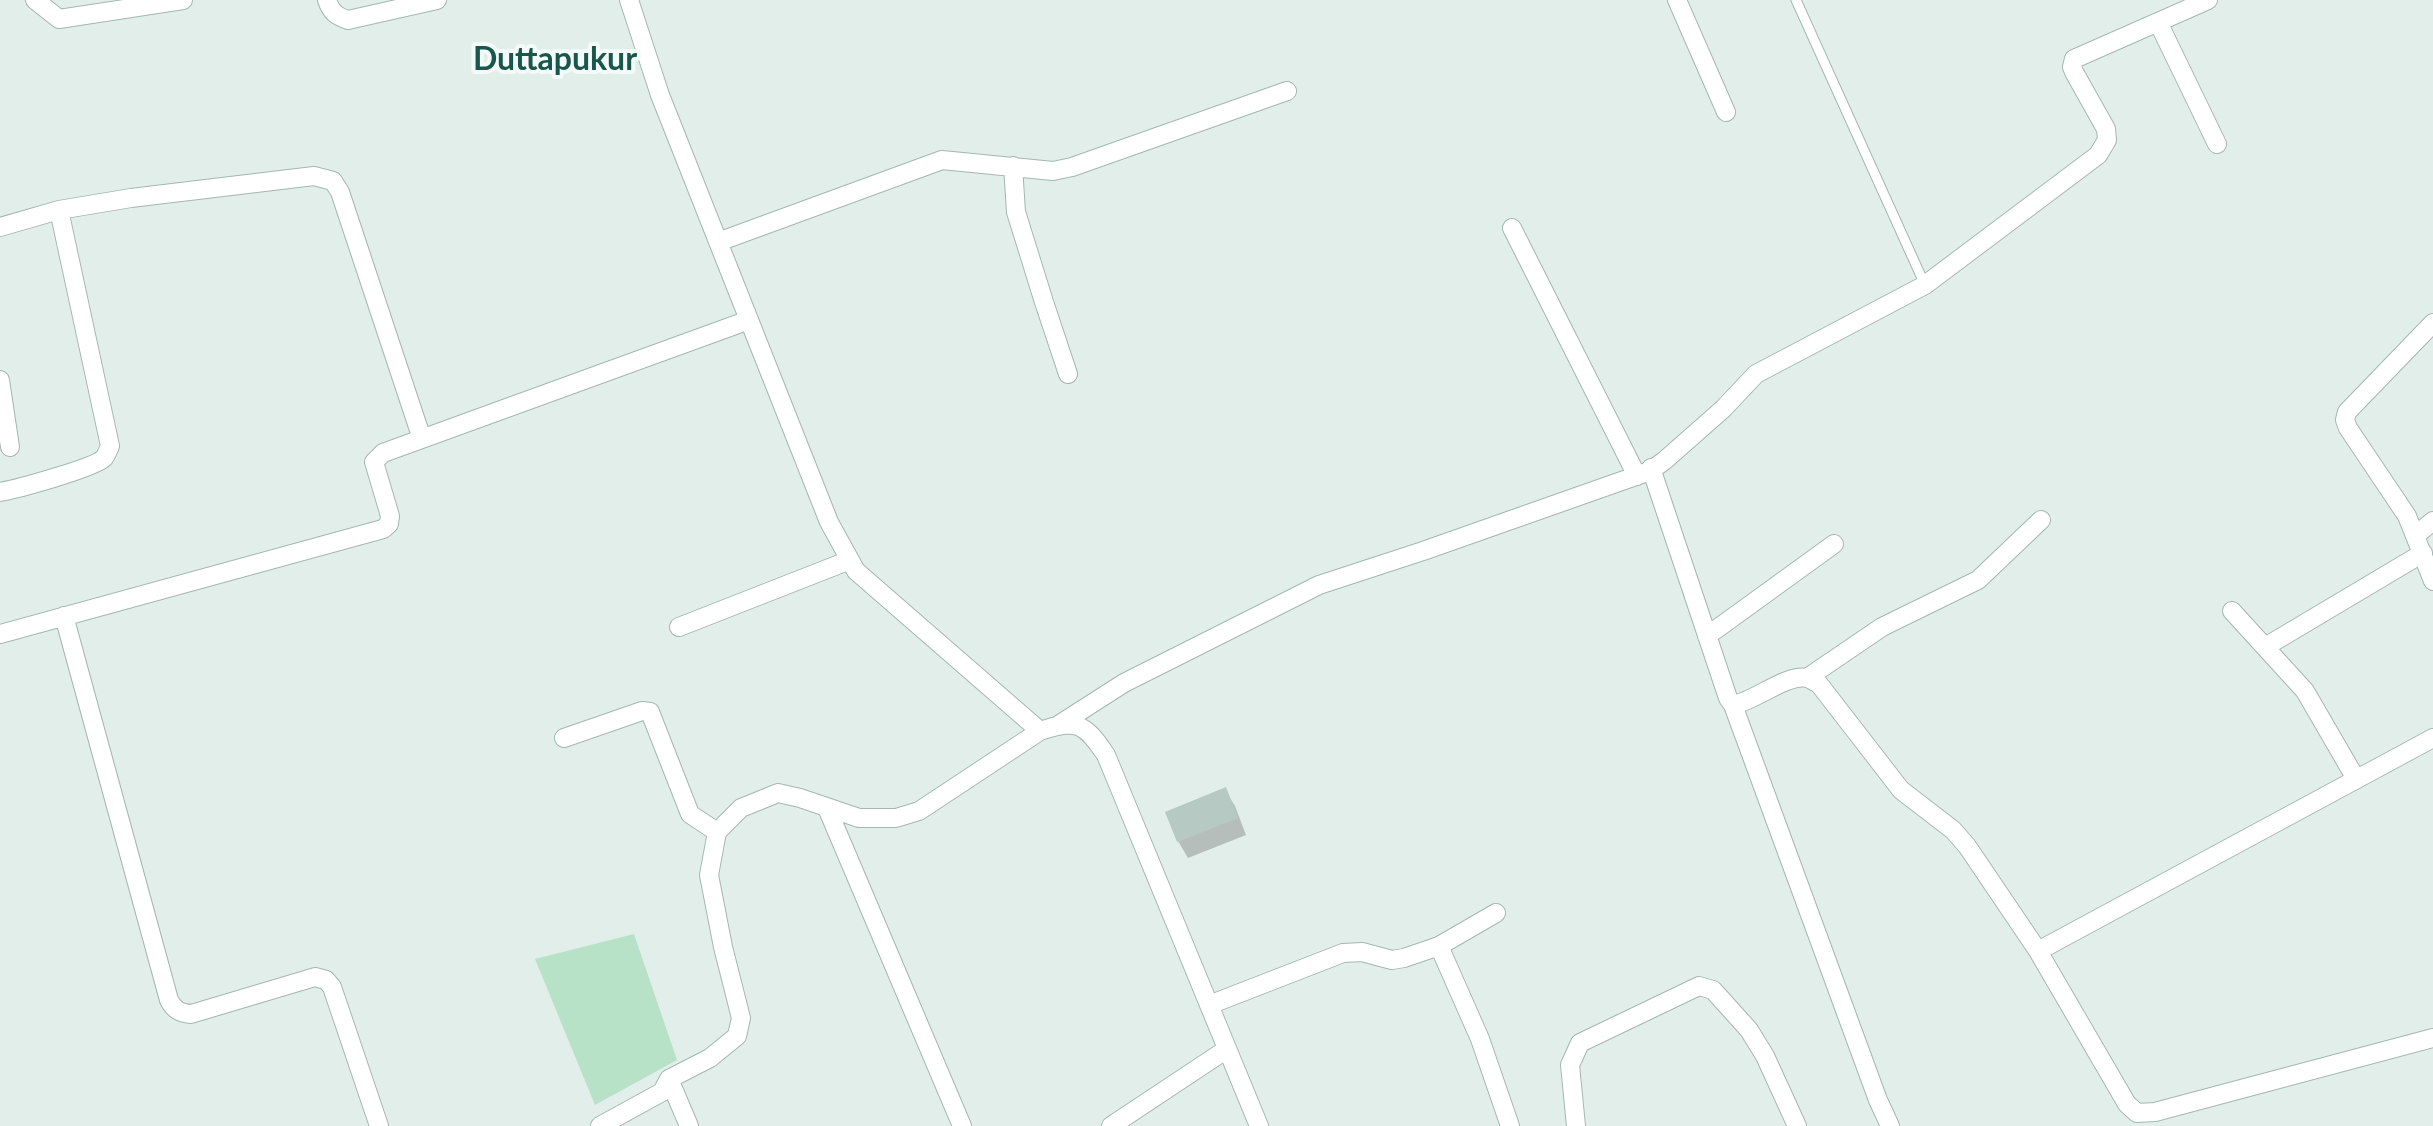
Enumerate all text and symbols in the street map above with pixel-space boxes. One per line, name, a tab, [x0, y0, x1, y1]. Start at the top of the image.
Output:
district label: Duttapukur	[473, 41, 637, 79]

